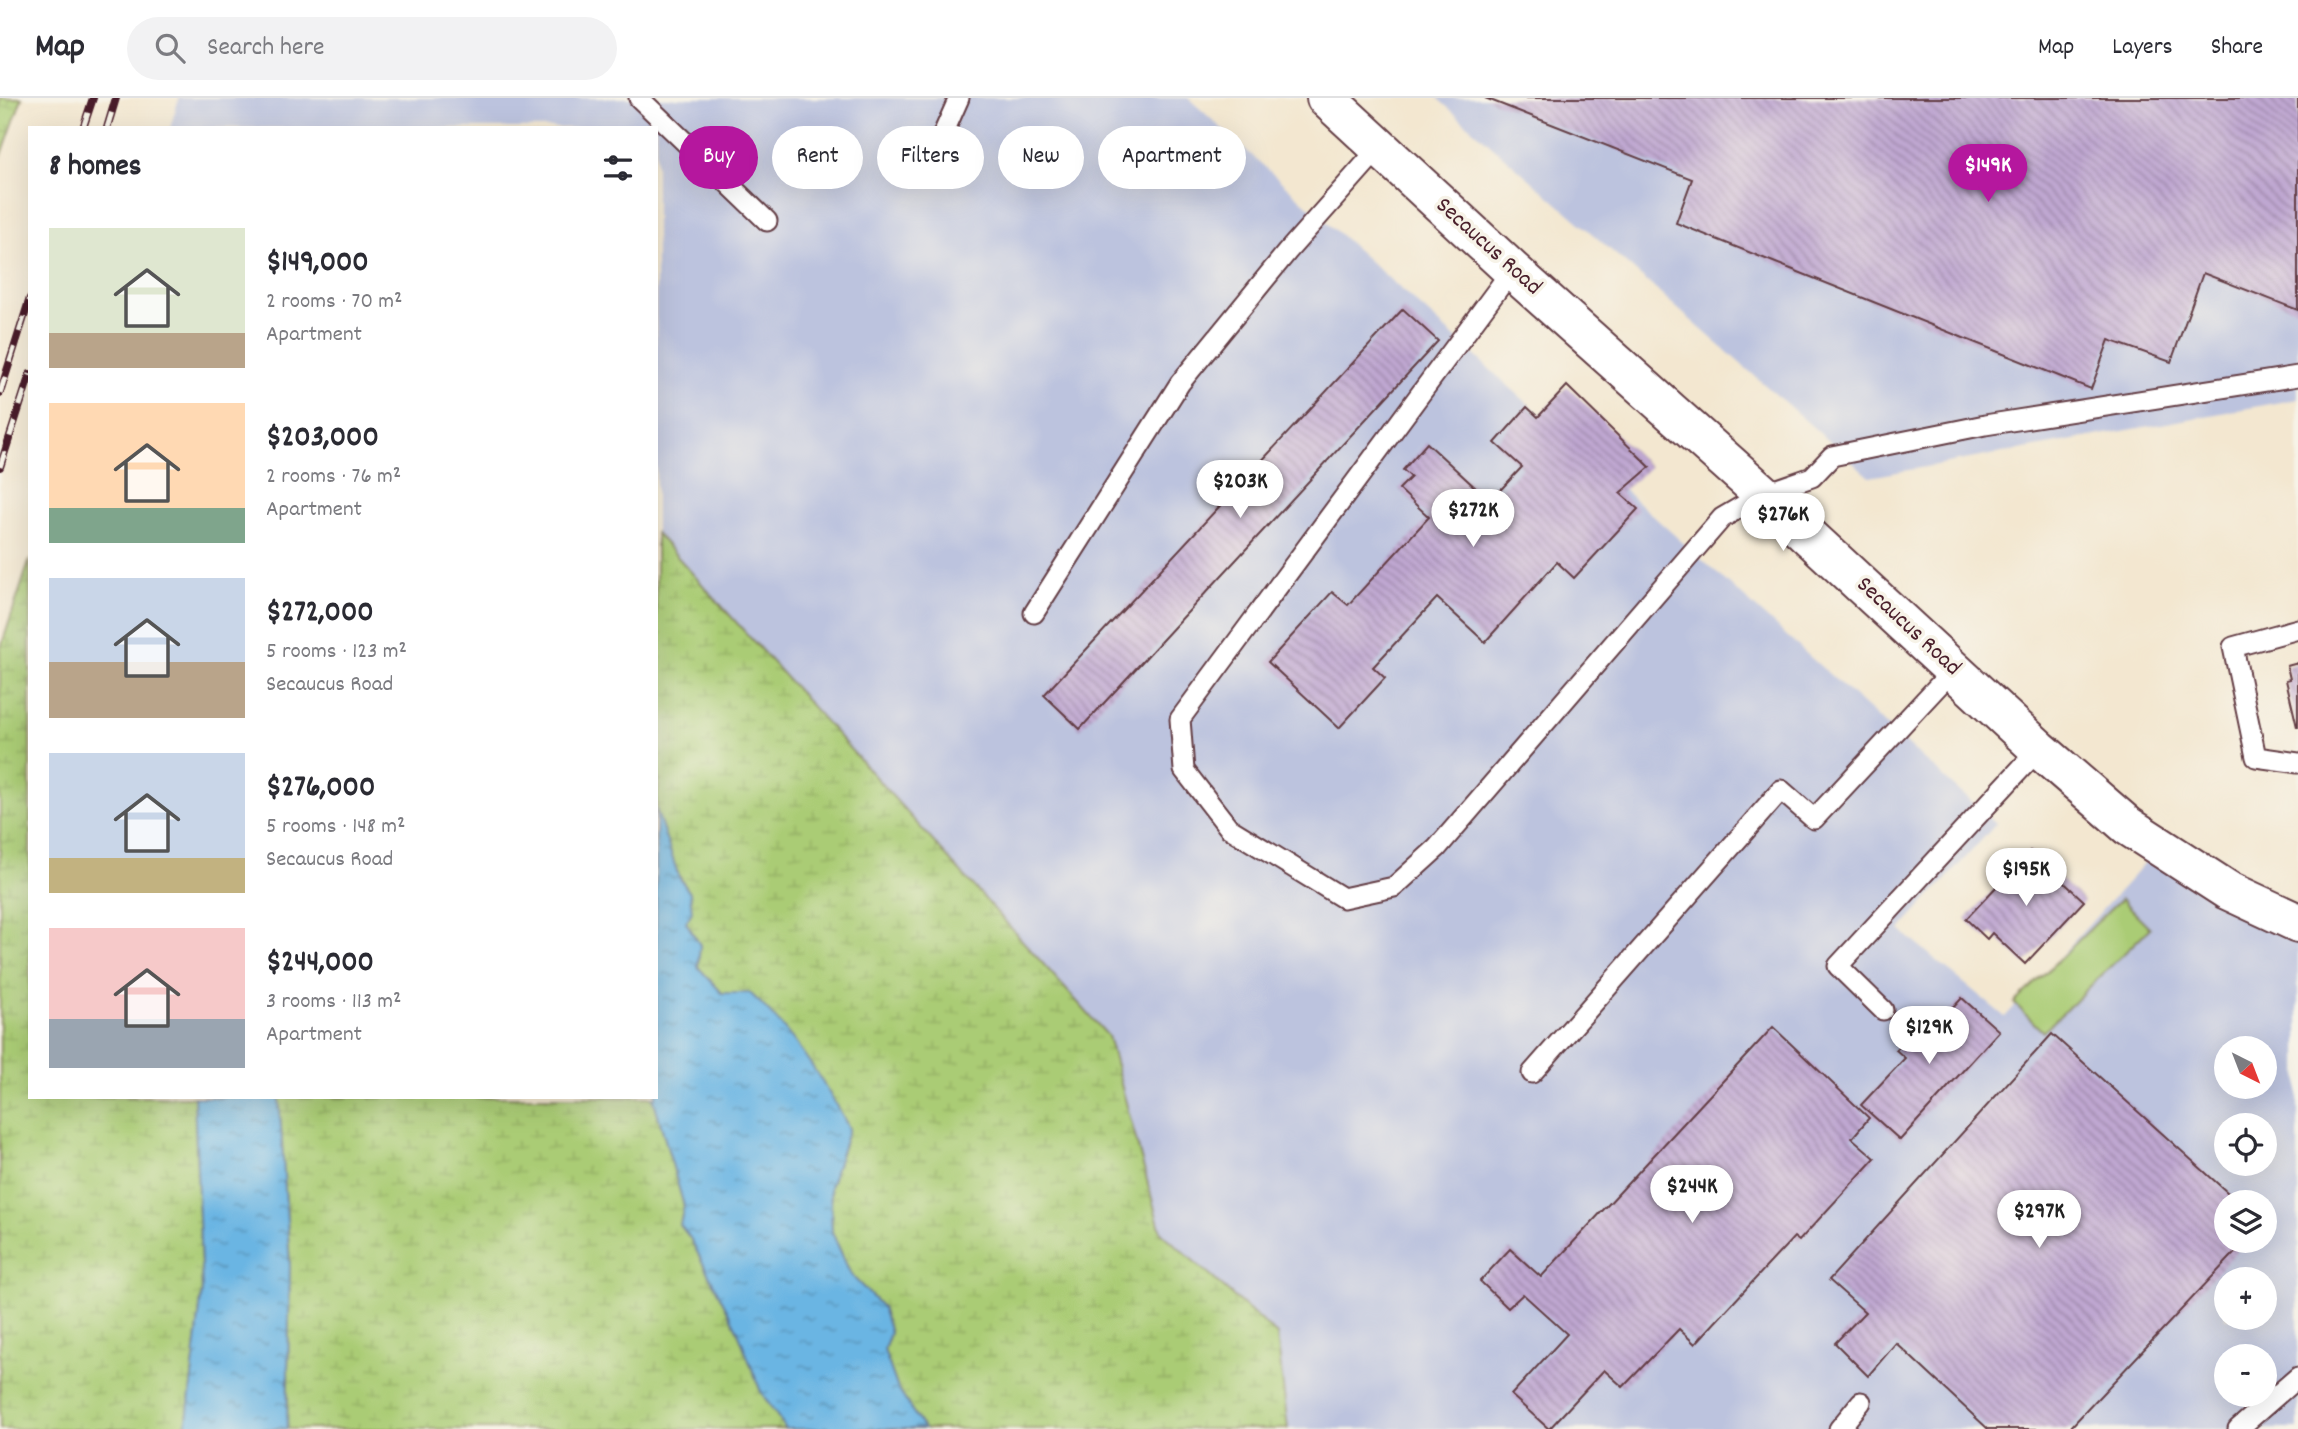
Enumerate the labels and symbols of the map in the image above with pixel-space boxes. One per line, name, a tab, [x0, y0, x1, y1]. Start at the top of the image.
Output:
pin: $149K	[1939, 144, 2037, 204]
street label: Secaucus Road	[1427, 190, 1549, 304]
pin: $203K	[1191, 460, 1289, 520]
pin: $272K	[1424, 490, 1522, 549]
pin: $276K	[1734, 494, 1832, 553]
street label: Secaucus Road	[1848, 569, 1968, 685]
pin: $195K	[1977, 848, 2075, 908]
pin: $129K	[1880, 1006, 1978, 1066]
north arrow	[2214, 1036, 2277, 1099]
pin: $244K	[1643, 1166, 1741, 1225]
pin: $297K	[1990, 1190, 2088, 1250]

